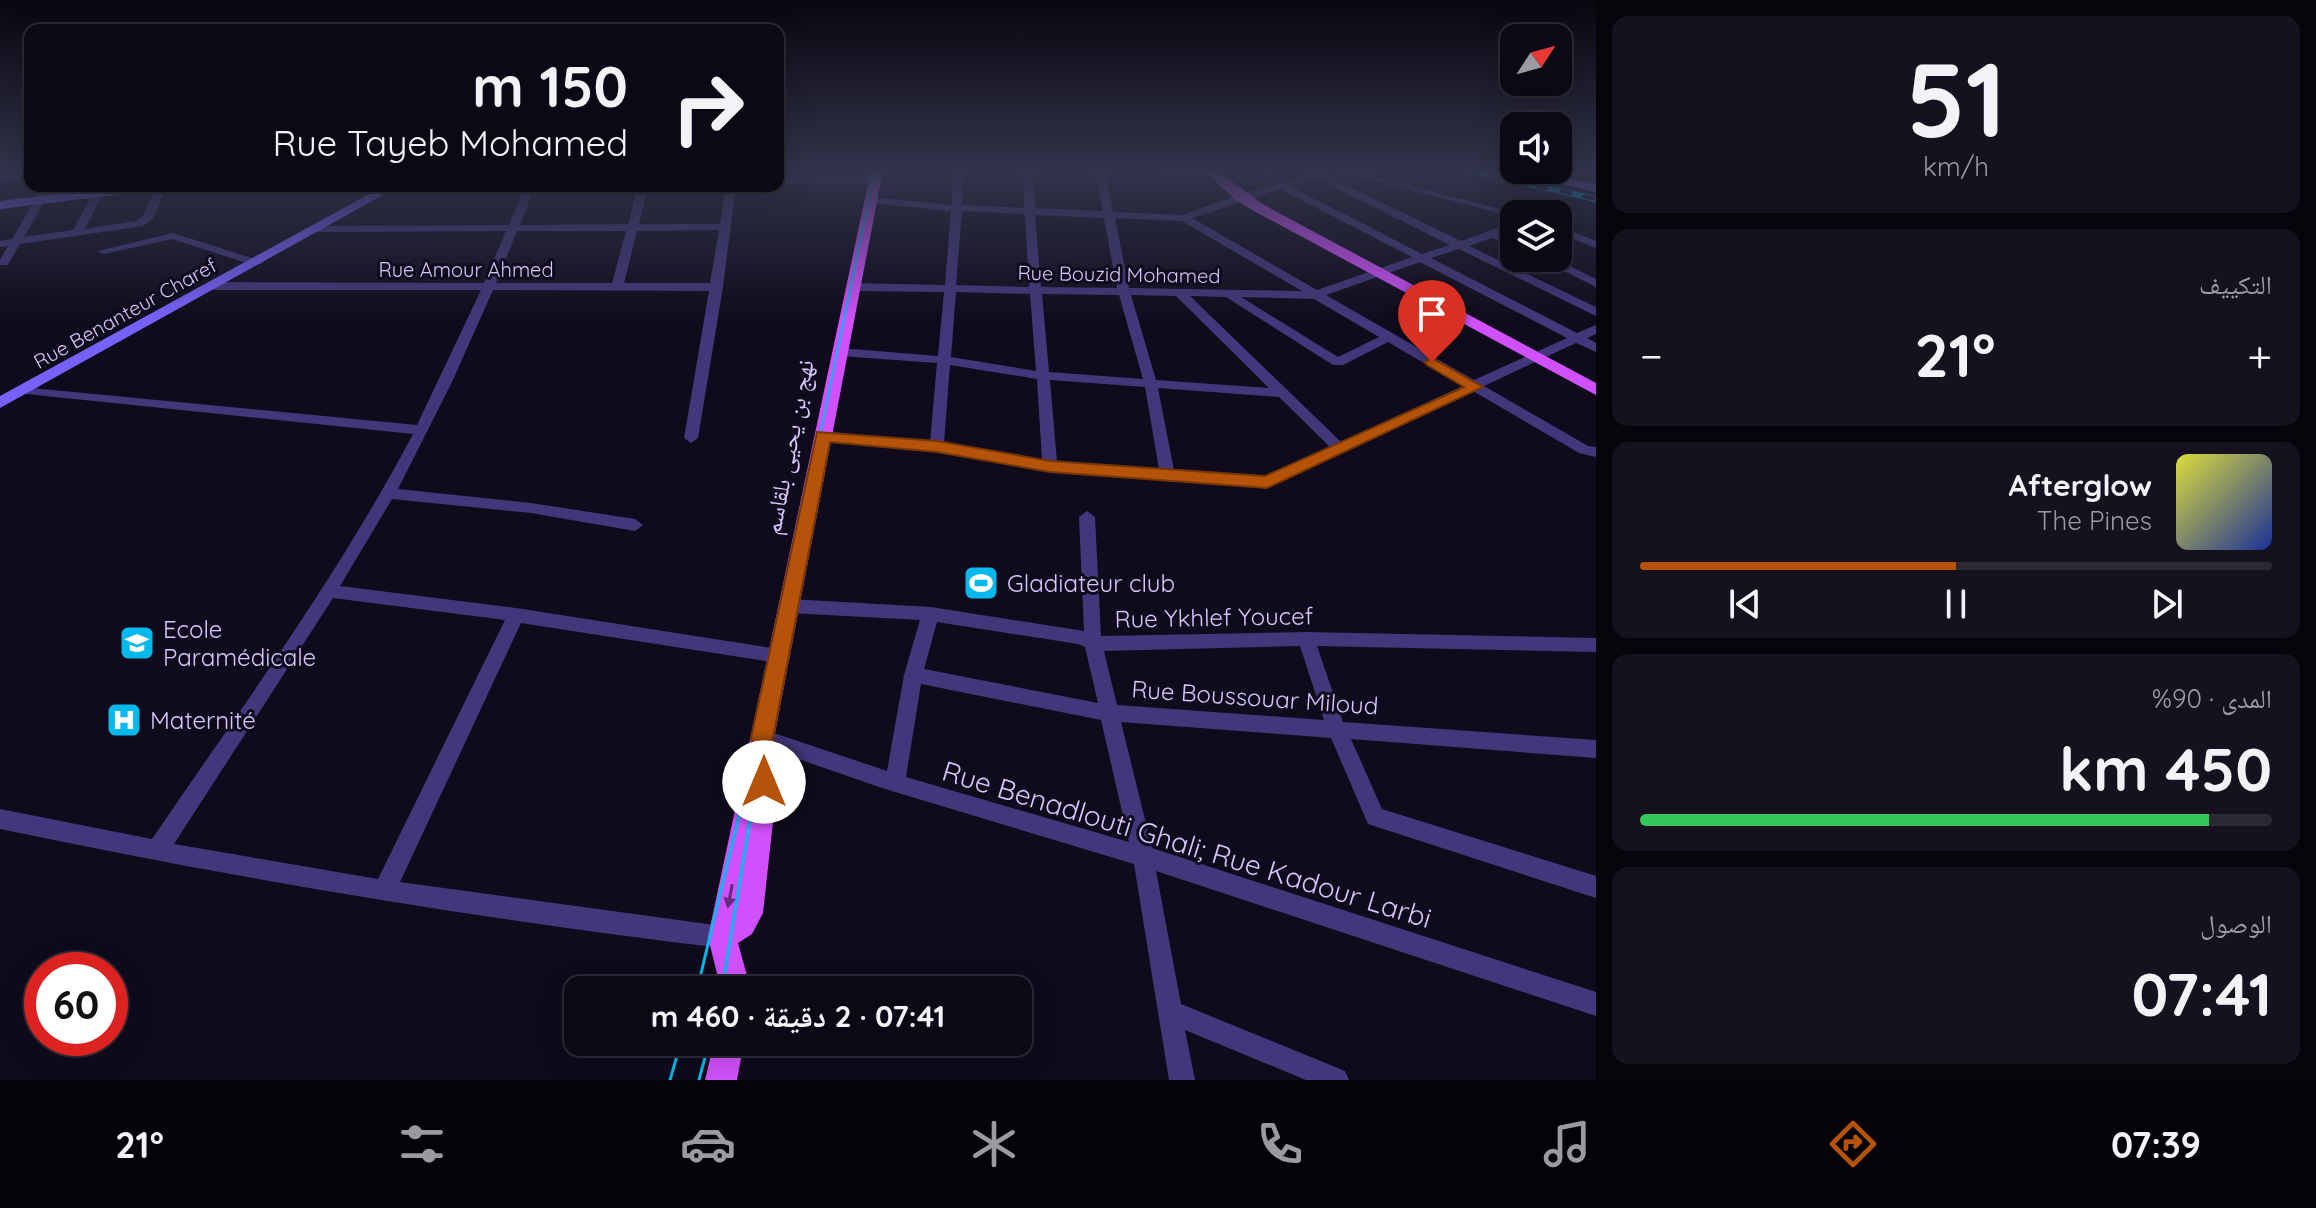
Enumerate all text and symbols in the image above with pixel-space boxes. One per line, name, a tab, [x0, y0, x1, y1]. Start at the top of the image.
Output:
north arrow	[1500, 24, 1572, 96]
map controls	[1500, 24, 1572, 272]
text: 51	[1906, 33, 2006, 163]
text: 150 m	[472, 51, 628, 121]
icon: right	[656, 56, 760, 160]
button: sound	[1500, 112, 1572, 184]
text: Rue Tayeb Mohamed	[273, 120, 628, 165]
text: km/h	[1923, 150, 1989, 183]
button: layers	[1500, 200, 1572, 272]
street label: Rue Benanteur Charef	[29, 252, 221, 374]
street label: Rue Amour Ahmed	[378, 257, 554, 282]
street label: Rue Bouzid Mohamed	[1017, 260, 1221, 288]
text: التكييف	[2199, 268, 2272, 301]
pin	[1398, 280, 1466, 362]
icon: arrive	[1410, 292, 1454, 336]
text: 21°	[1915, 317, 1996, 392]
text: −	[1640, 328, 1663, 383]
text: +	[2247, 328, 2272, 383]
street label: نهج بن يحيى بلقاسم	[756, 357, 822, 537]
text: Afterglow	[2009, 466, 2152, 504]
text: The Pines	[2037, 504, 2152, 537]
sports icon: Gladiateur club	[962, 564, 1000, 602]
place label: Gladiateur club	[1007, 568, 1175, 598]
icon: previous	[1723, 582, 1767, 626]
icon: pause	[1934, 582, 1978, 626]
icon: next	[2145, 582, 2189, 626]
street label: Rue Ykhlef Youcef	[1114, 600, 1314, 634]
place label: Ecole Paramédicale	[163, 614, 316, 672]
school or university icon: Ecole Paramédicale	[118, 624, 156, 662]
street label: Rue Boussouar Miloud	[1131, 673, 1379, 721]
text: المدى · 90%	[2152, 682, 2272, 715]
hospital icon: Maternité	[105, 701, 143, 739]
place label: Maternité	[150, 705, 256, 735]
text: 450 km	[2059, 731, 2272, 806]
position arrow	[722, 740, 806, 824]
street label: Rue Benadlouti Ghali; Rue Kadour Larbi	[938, 753, 1436, 935]
one-way arrow	[723, 884, 735, 909]
text: الوصول	[2200, 907, 2272, 940]
speed limit sign: 60	[24, 952, 128, 1056]
text: 07:41	[2131, 956, 2272, 1031]
text: 07:41 · 2 دقيقة · 460 m	[651, 997, 945, 1035]
icon: filters	[394, 1116, 450, 1172]
icon: car	[680, 1116, 736, 1172]
icon: climate	[966, 1116, 1022, 1172]
icon: phone	[1252, 1116, 1308, 1172]
icon: music	[1539, 1116, 1595, 1172]
icon: directions	[1825, 1116, 1881, 1172]
text: 21°	[115, 1122, 164, 1167]
text: 07:39	[2111, 1122, 2201, 1167]

